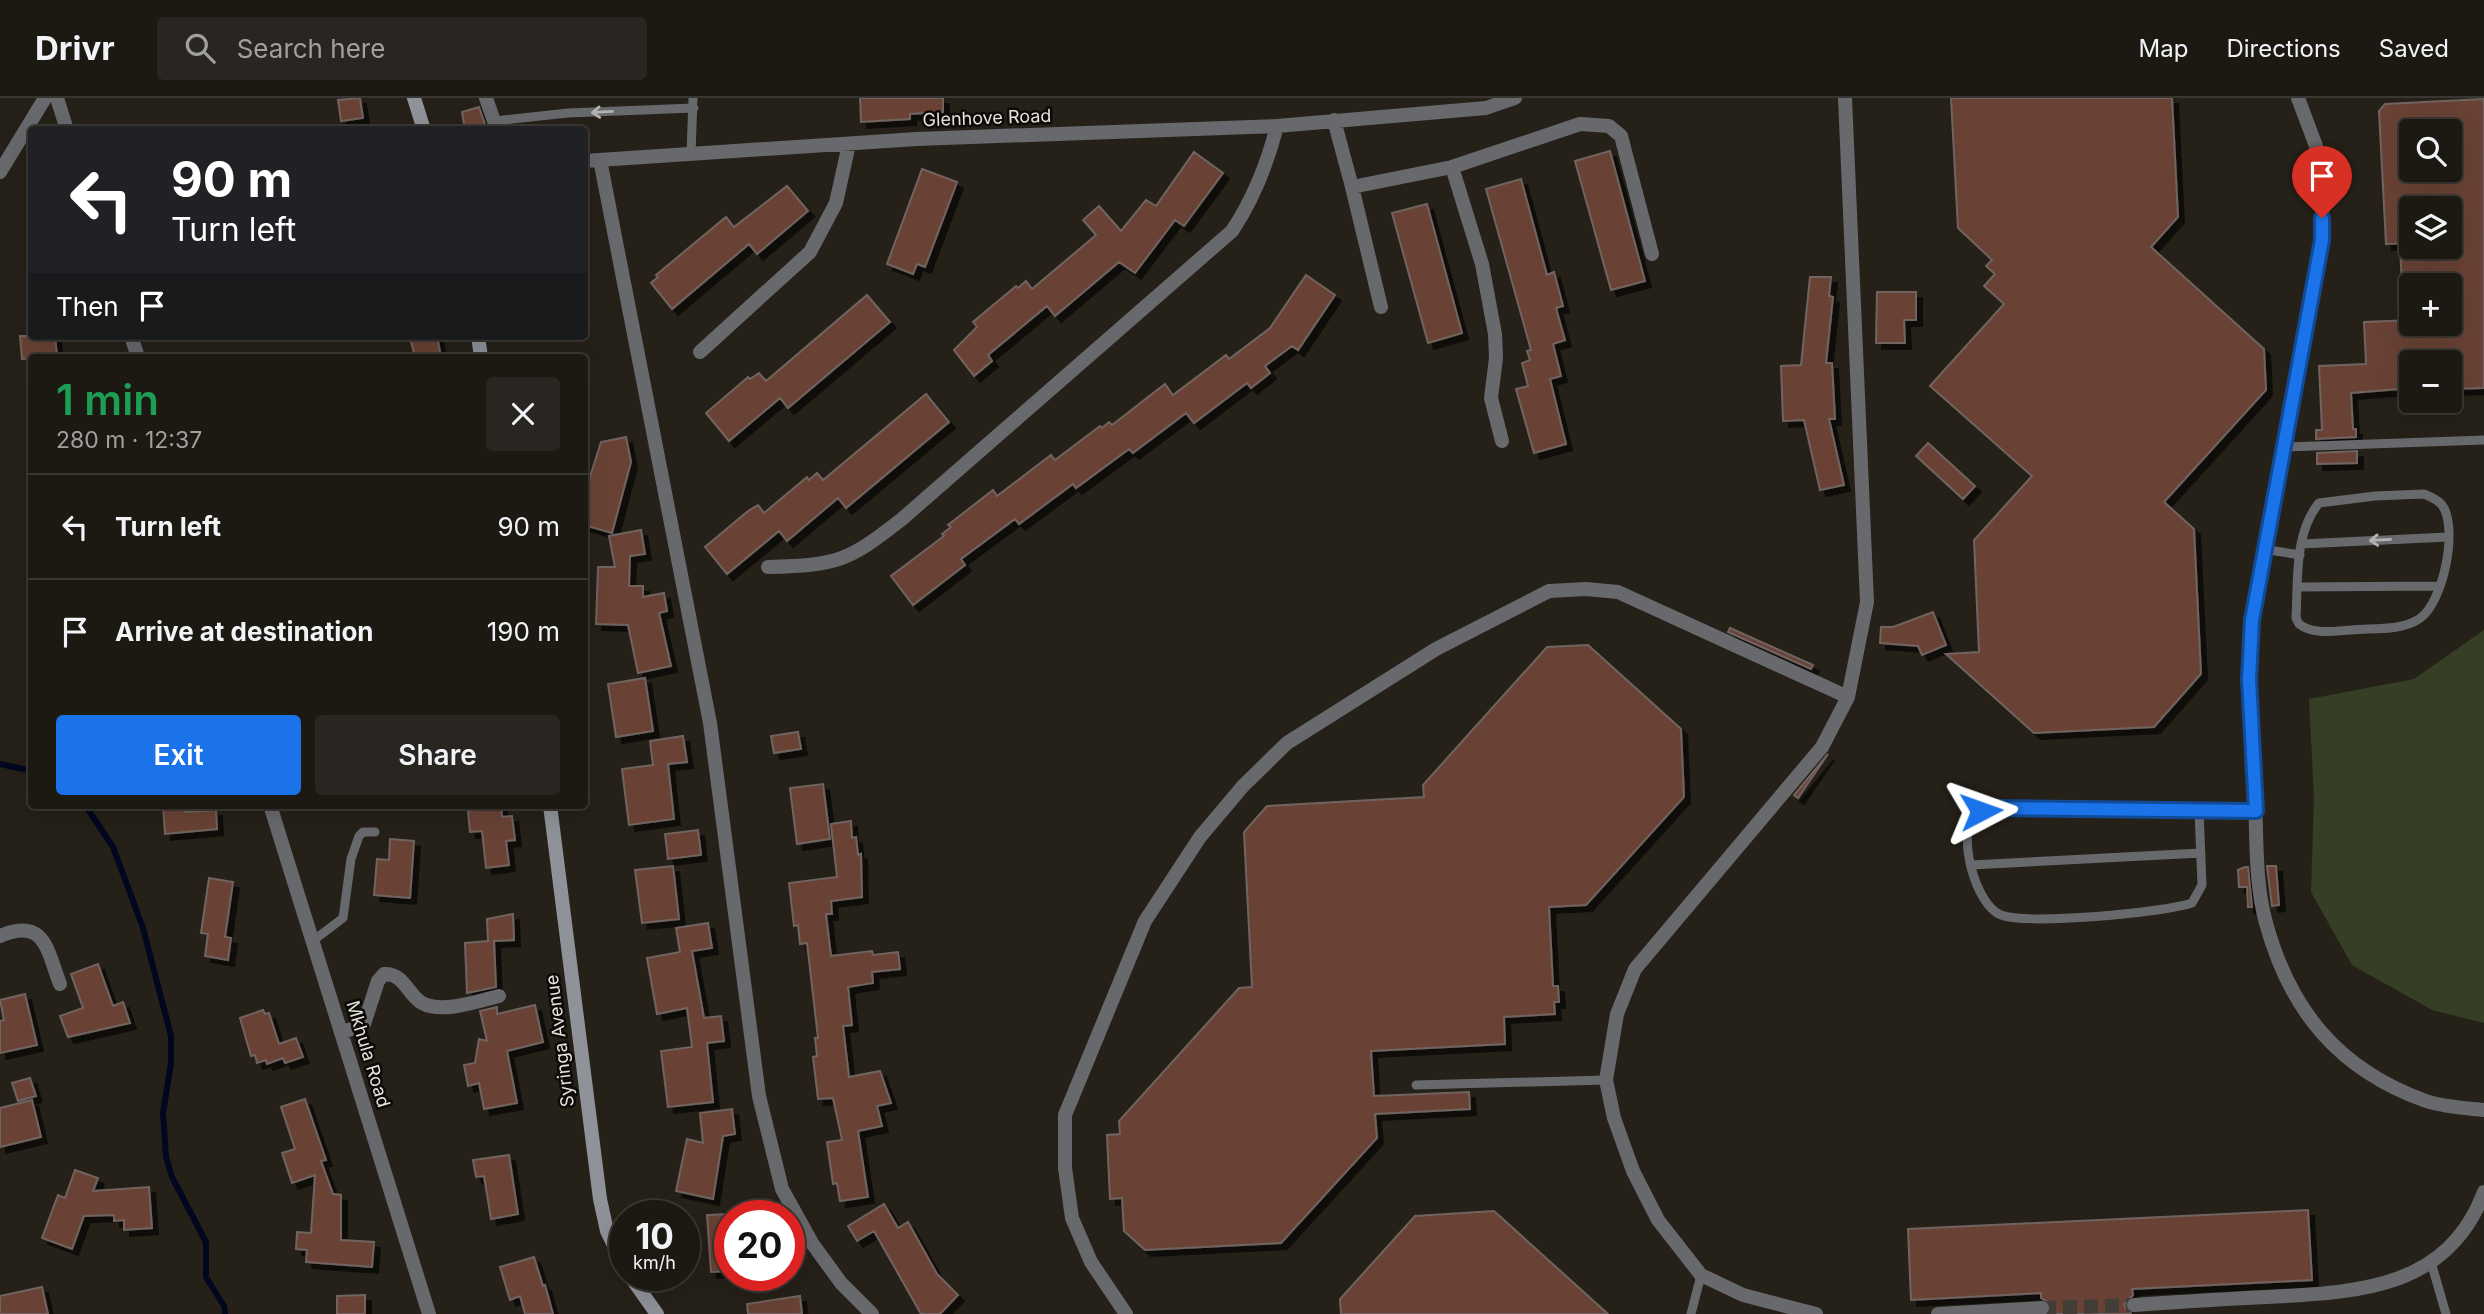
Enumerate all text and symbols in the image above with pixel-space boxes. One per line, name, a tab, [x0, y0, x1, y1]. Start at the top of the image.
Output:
search box	[157, 17, 647, 80]
text: Drivr	[35, 28, 115, 68]
icon: search	[181, 29, 219, 67]
text: Search here	[237, 33, 385, 64]
text: Map	[2139, 34, 2188, 63]
text: Directions	[2226, 34, 2341, 63]
text: Saved	[2379, 34, 2449, 63]
one-way arrow	[590, 105, 613, 118]
street label: Glenhove Road	[922, 105, 1052, 130]
map controls	[2399, 119, 2462, 413]
button: search	[2399, 119, 2462, 182]
pin	[2292, 146, 2352, 218]
text: 90 m	[171, 150, 292, 209]
icon: left	[56, 154, 147, 245]
icon: arrive	[2303, 157, 2341, 195]
button: layers	[2399, 196, 2462, 259]
text: Turn left	[171, 210, 296, 249]
button: +	[2399, 273, 2462, 336]
icon: arrive	[133, 287, 171, 325]
text: Then	[56, 291, 119, 322]
button: −	[2399, 350, 2462, 413]
text: 1 min	[56, 374, 159, 425]
button: close	[486, 377, 560, 451]
text: 280 m · 12:37	[56, 426, 202, 454]
icon: left	[56, 508, 94, 546]
text: Turn left	[115, 511, 221, 542]
text: 90 m	[497, 511, 560, 542]
one-way arrow	[2369, 534, 2392, 547]
icon: arrive	[56, 613, 94, 651]
text: Arrive at destination	[115, 616, 374, 647]
text: 190 m	[487, 616, 560, 647]
button: Exit	[56, 715, 301, 795]
button: Share	[315, 715, 560, 795]
position arrow	[1944, 774, 2018, 848]
street label: Syringa Avenue	[541, 974, 578, 1108]
street label: Mkhula Road	[342, 998, 395, 1110]
speed limit sign: 20	[714, 1200, 805, 1291]
text: 10	[635, 1215, 674, 1257]
text: km/h	[633, 1252, 676, 1273]

